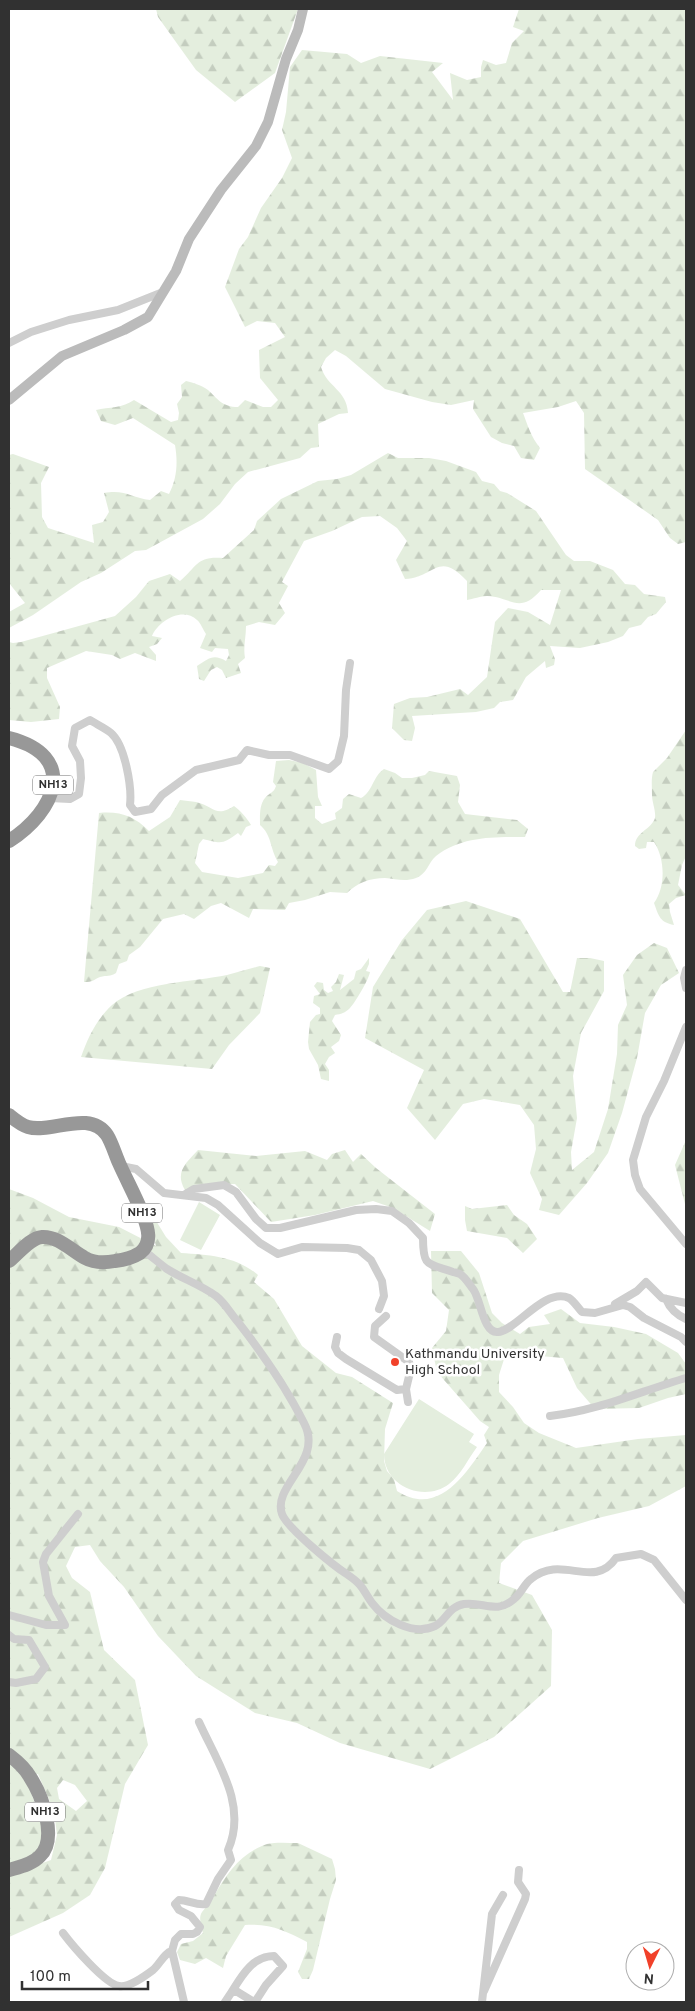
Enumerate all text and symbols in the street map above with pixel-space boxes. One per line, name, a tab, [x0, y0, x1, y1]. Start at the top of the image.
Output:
road number: NH13	[33, 776, 73, 794]
road number: NH13	[122, 1204, 162, 1222]
place label: Kathmandu University High School	[405, 1346, 545, 1379]
marker: Kathmandu University High School	[389, 1356, 401, 1368]
road number: NH13	[25, 1802, 65, 1821]
north arrow	[625, 1941, 675, 1991]
scale bar	[22, 1958, 149, 1990]
text: 100 m	[30, 1968, 71, 1987]
text: N	[643, 1969, 655, 1986]

